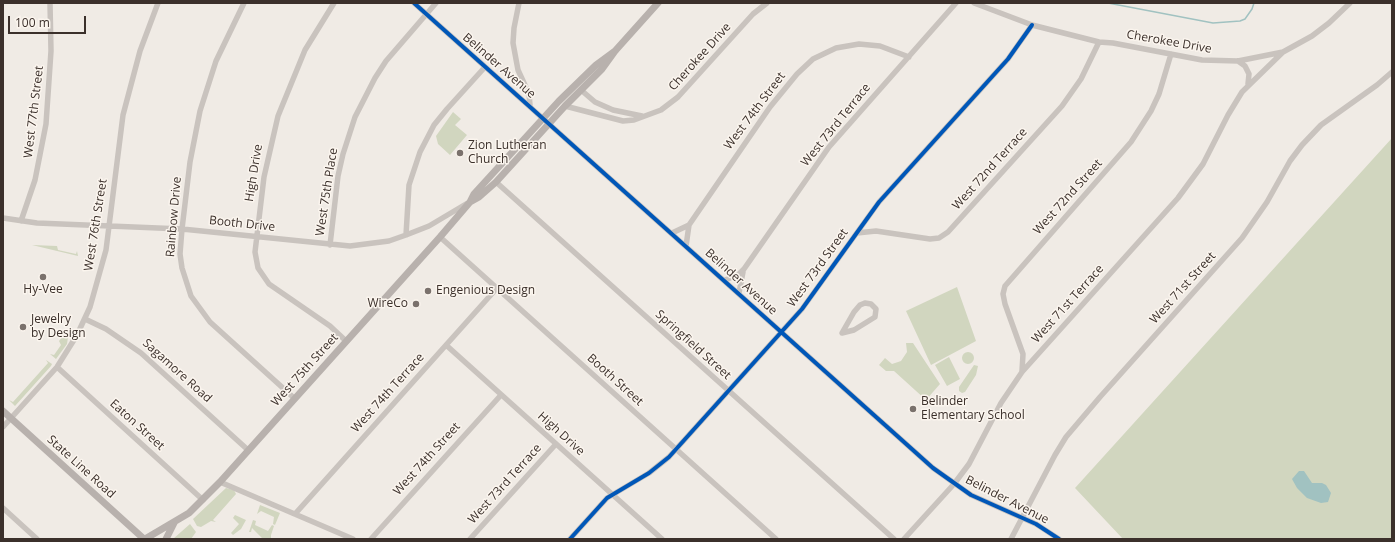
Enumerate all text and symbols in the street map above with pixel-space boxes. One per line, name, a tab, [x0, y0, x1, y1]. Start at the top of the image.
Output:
scale bar	[10, 8, 88, 34]
text: 100 m	[15, 14, 50, 31]
street label: Cherokee Drive	[666, 20, 734, 94]
street label: Cherokee Drive	[1125, 27, 1213, 57]
street label: Belinder Avenue	[460, 30, 538, 102]
street label: West 77th Street	[21, 65, 47, 159]
street label: West 74th Street	[721, 70, 789, 152]
street label: West 73rd Terrace	[798, 81, 874, 169]
street label: West 72nd Terrace	[950, 125, 1030, 213]
place label: Zion Lutheran Church	[468, 139, 547, 167]
street label: High Drive	[242, 143, 266, 203]
street label: West 75th Place	[313, 147, 341, 237]
marker: Zion Lutheran Church	[455, 148, 465, 158]
street label: West 72nd Street	[1031, 157, 1105, 237]
street label: Rainbow Drive	[163, 176, 185, 258]
street label: West 76th Street	[82, 178, 110, 272]
street label: Booth Drive	[208, 213, 276, 235]
street label: West 73rd Street	[785, 226, 851, 310]
street label: Belinder Avenue	[702, 246, 780, 318]
street label: West 71st Street	[1147, 249, 1219, 327]
street label: West 71st Terrace	[1029, 262, 1107, 346]
marker: Hy-Vee	[38, 272, 48, 282]
place label: Hy-Vee	[23, 283, 63, 297]
place label: Engenious Design	[436, 284, 535, 298]
marker: Engenious Design	[423, 286, 433, 296]
place label: WireCo	[367, 297, 408, 311]
marker: WireCo	[411, 299, 421, 309]
street label: Springfield Street	[652, 307, 734, 383]
place label: Jewelry by Design	[31, 313, 86, 341]
marker: Jewelry by Design	[18, 322, 28, 332]
street label: West 75th Street	[269, 331, 341, 409]
street label: Sagamore Road	[139, 336, 215, 406]
street label: West 74th Terrace	[349, 350, 427, 436]
street label: Booth Street	[584, 351, 646, 409]
place label: Belinder Elementary School	[921, 395, 1025, 423]
street label: Eaton Street	[107, 397, 167, 453]
marker: Belinder Elementary School	[908, 404, 918, 414]
street label: High Drive	[535, 409, 587, 459]
street label: West 74th Street	[391, 420, 463, 498]
street label: State Line Road	[44, 433, 118, 501]
street label: West 73rd Terrace	[465, 441, 545, 527]
street label: Belinder Avenue	[963, 473, 1051, 527]

